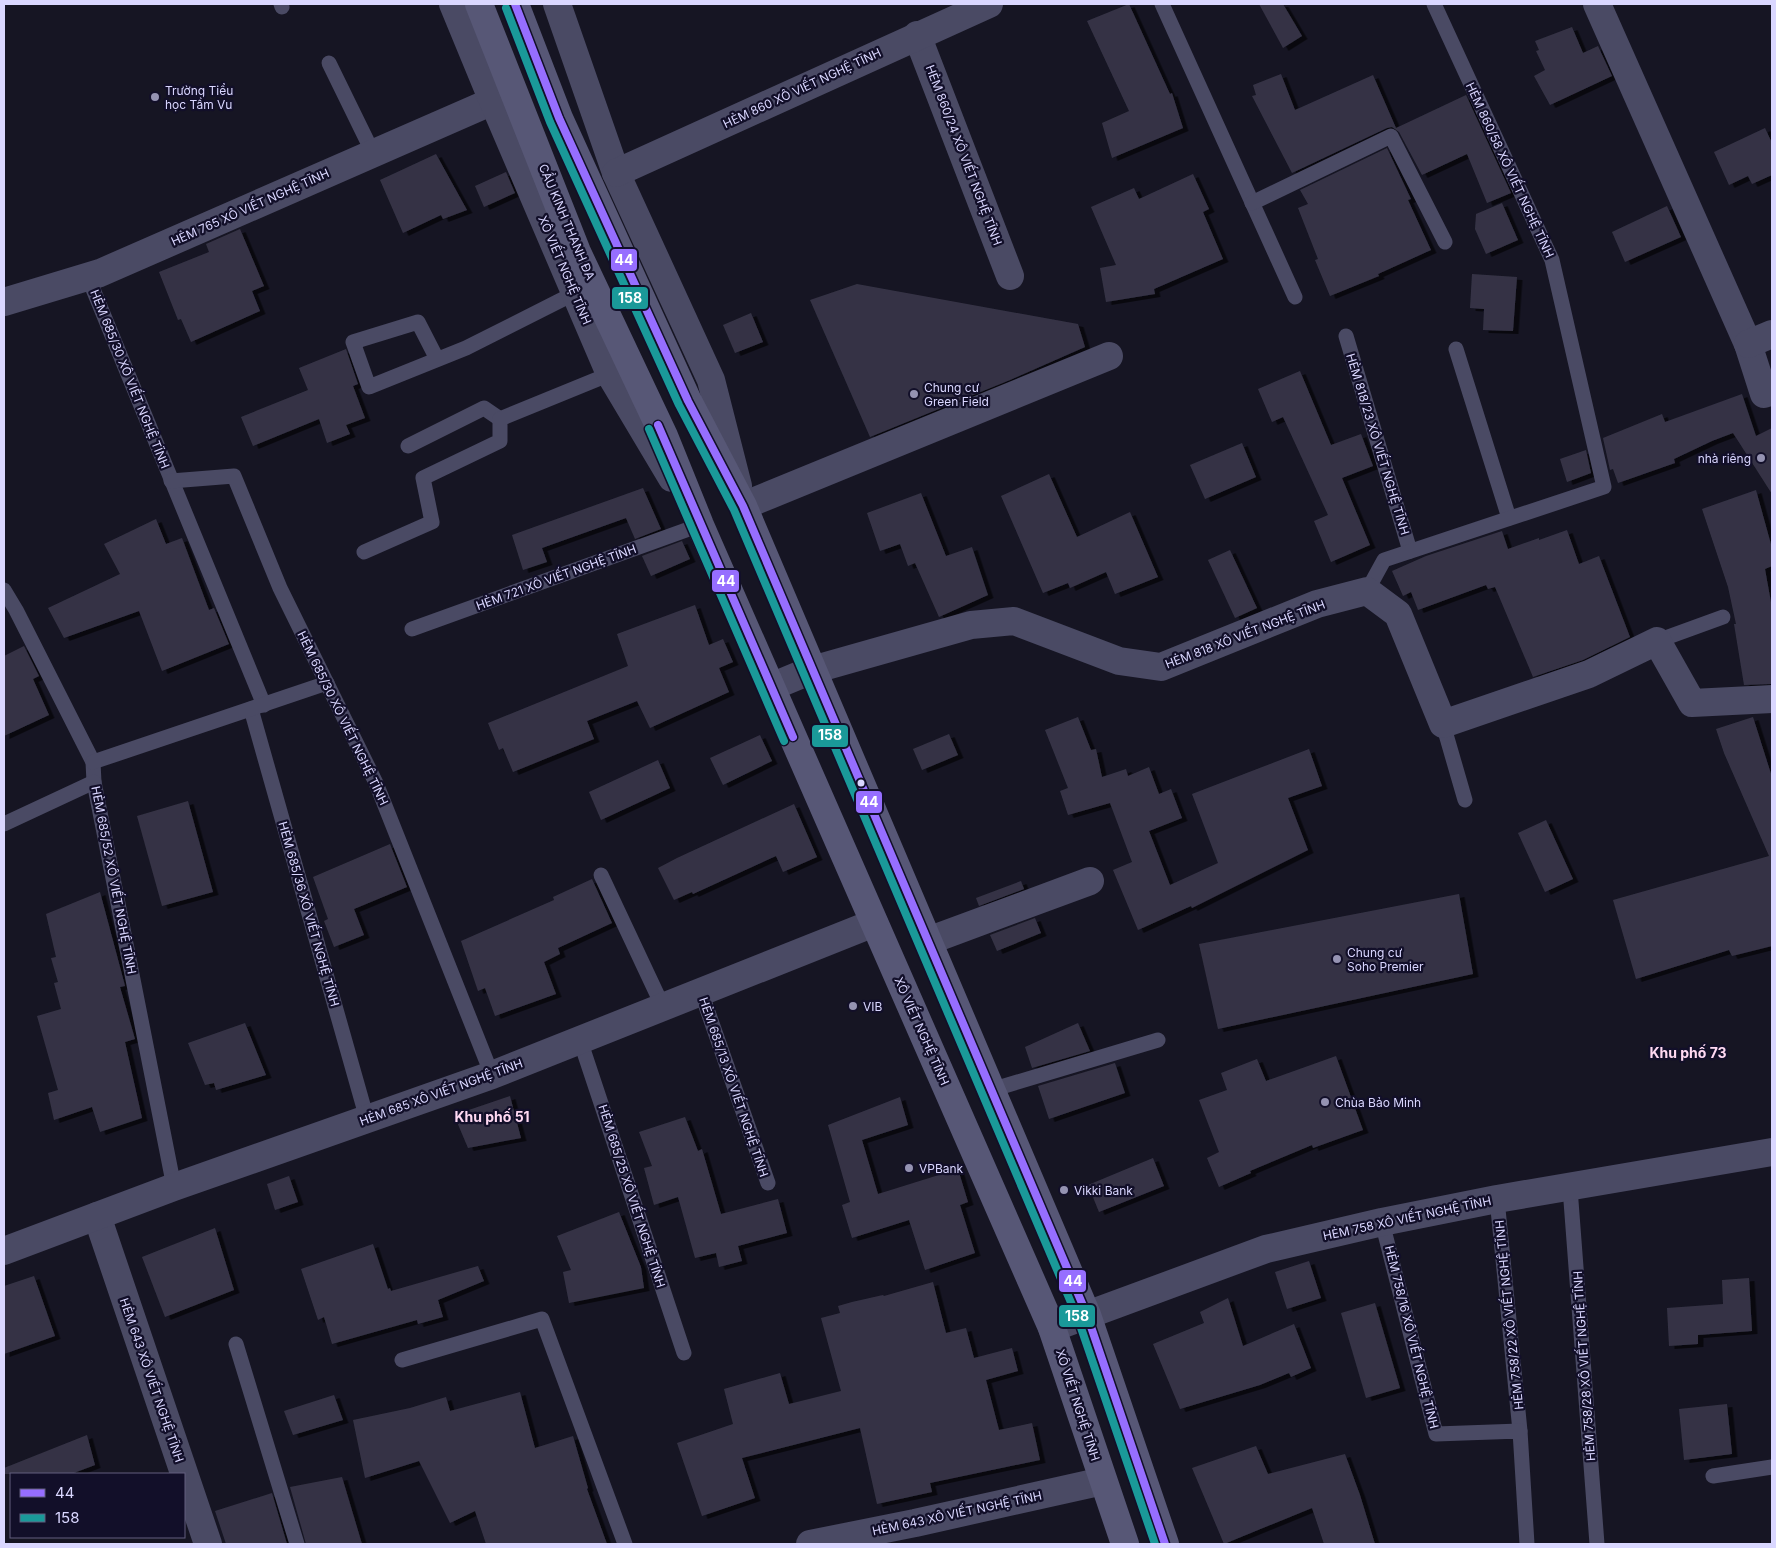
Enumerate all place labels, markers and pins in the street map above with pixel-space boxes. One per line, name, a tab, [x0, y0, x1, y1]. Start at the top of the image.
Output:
place label: Trường Tiểu học Tầm Vu	[165, 83, 233, 112]
marker: Trường Tiểu học Tầm Vu	[149, 91, 161, 103]
place label: Chung cư Green Field	[924, 380, 989, 409]
marker: Chung cư Green Field	[908, 388, 920, 400]
place label: nhà riêng	[1698, 451, 1751, 466]
marker: nhà riêng	[1755, 452, 1767, 464]
unlabelled marker	[856, 778, 866, 788]
place label: Chung cư Soho Premier	[1347, 945, 1424, 974]
marker: Chung cư Soho Premier	[1331, 953, 1343, 965]
place label: VIB	[863, 999, 883, 1014]
marker: VIB	[847, 1000, 859, 1012]
place label: Chùa Bảo Minh	[1335, 1095, 1421, 1110]
marker: Chùa Bảo Minh	[1319, 1096, 1331, 1108]
place label: VPBank	[919, 1161, 964, 1176]
marker: VPBank	[903, 1162, 915, 1174]
place label: Vikki Bank	[1074, 1183, 1133, 1198]
marker: Vikki Bank	[1058, 1184, 1070, 1196]

